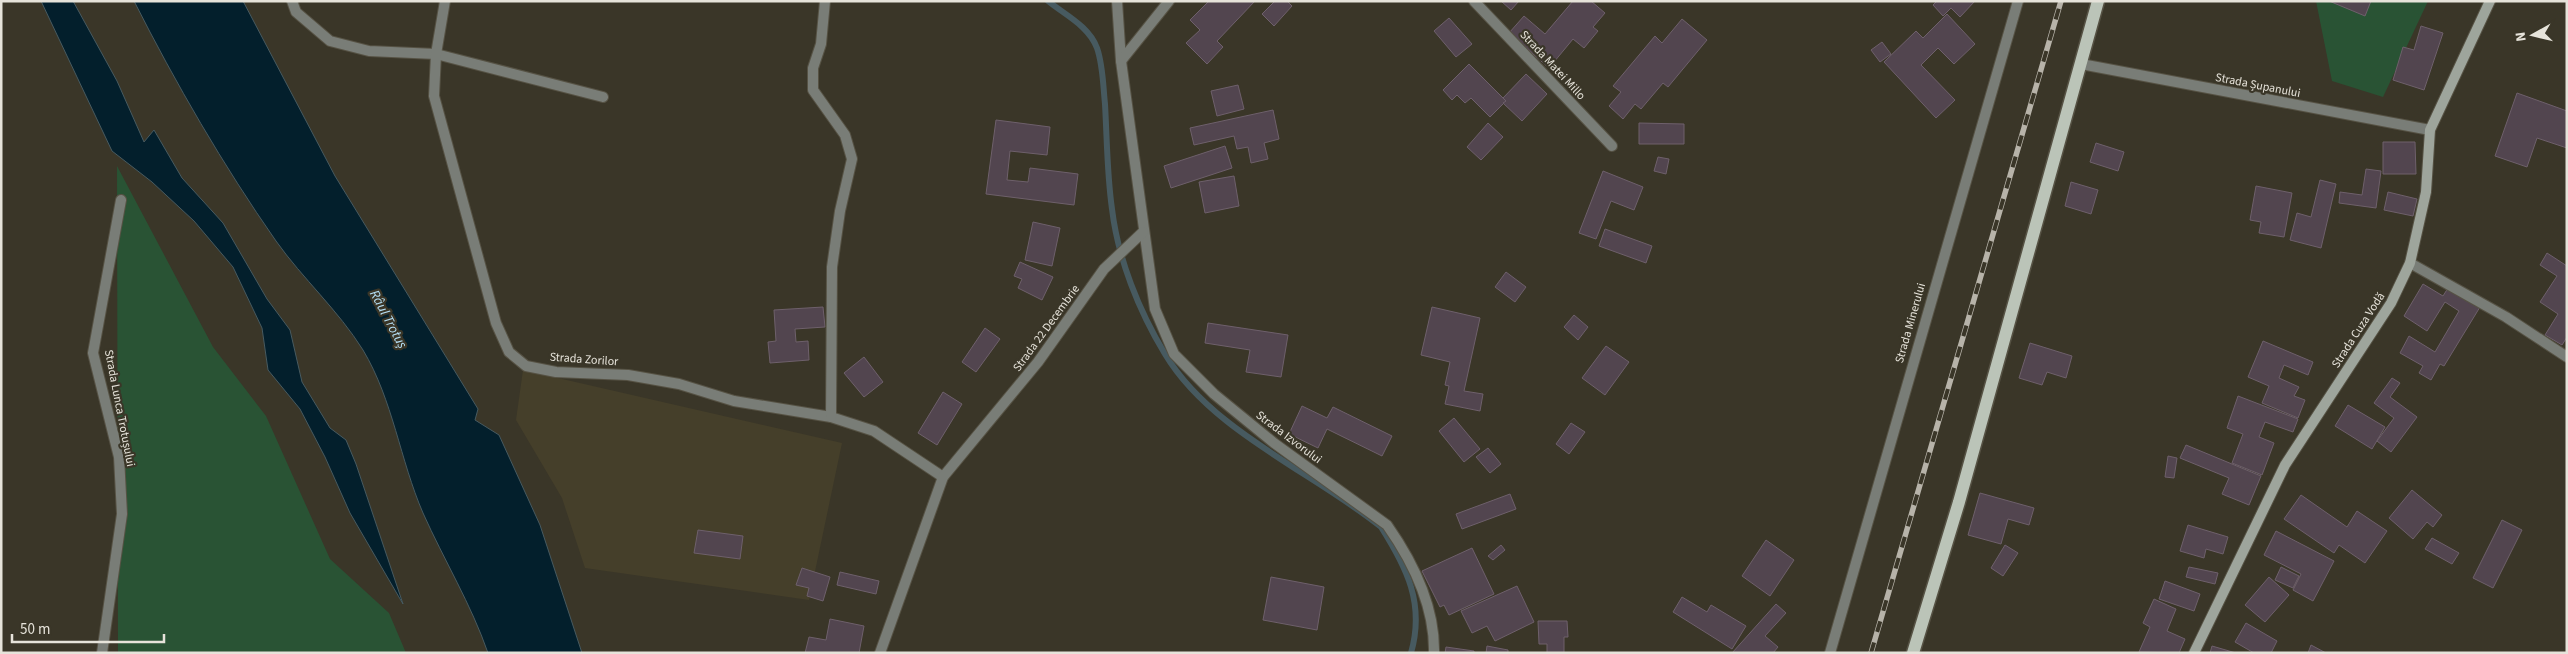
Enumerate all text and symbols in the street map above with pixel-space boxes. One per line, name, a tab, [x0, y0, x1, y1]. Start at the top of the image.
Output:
north arrow	[2508, 10, 2558, 60]
street label: Strada Matei Millo	[1516, 27, 1589, 104]
text: N	[2511, 31, 2532, 43]
street label: Strada Șupanului	[2214, 69, 2302, 102]
street label: Strada 22 Decembrie	[1009, 281, 1084, 375]
street label: Strada Minerului	[1891, 281, 1930, 365]
water label: Râul Trotuș	[364, 287, 412, 353]
street label: Strada Cuza Vodă	[2328, 289, 2389, 371]
street label: Strada Lunca Trotușului	[100, 348, 139, 468]
street label: Strada Zorilor	[549, 349, 620, 370]
street label: Strada Izvorului	[1252, 407, 1325, 468]
scale bar	[12, 612, 165, 644]
text: 50 m	[20, 619, 50, 640]

